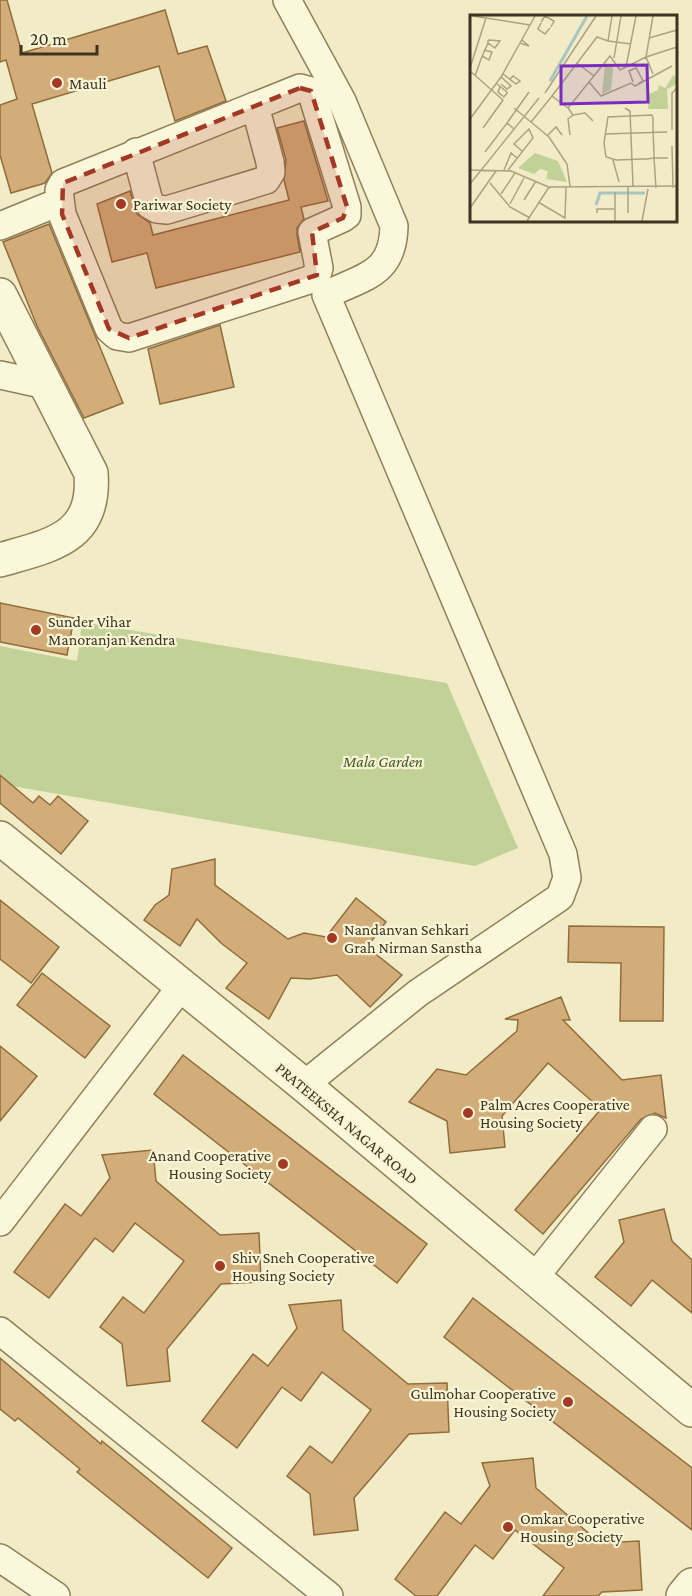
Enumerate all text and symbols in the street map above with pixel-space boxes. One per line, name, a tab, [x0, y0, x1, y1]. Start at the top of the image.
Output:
inset map	[470, 15, 677, 222]
scale bar	[21, 18, 98, 56]
text: 20 m	[30, 29, 67, 49]
place label: Mauli	[69, 75, 107, 92]
marker: Mauli	[50, 76, 64, 90]
place label: Pariwar Society	[133, 196, 232, 214]
marker: Pariwar Society	[114, 197, 128, 211]
place label: Sunder Vihar Manoranjan Kendra	[48, 613, 176, 649]
marker: Sunder Vihar Manoranjan Kendra	[29, 623, 43, 637]
park label: Mala Garden	[342, 753, 423, 770]
place label: Nandanvan Sehkari Grah Nirman Sanstha	[344, 921, 482, 956]
marker: Nandanvan Sehkari Grah Nirman Sanstha	[325, 931, 339, 945]
street label: PRATEEKSHA NAGAR ROAD	[272, 1059, 421, 1188]
place label: Palm Acres Cooperative Housing Society	[480, 1096, 630, 1132]
marker: Palm Acres Cooperative Housing Society	[461, 1106, 475, 1120]
place label: Anand Cooperative Housing Society	[149, 1147, 272, 1183]
marker: Anand Cooperative Housing Society	[276, 1157, 290, 1171]
place label: Shiv Sneh Cooperative Housing Society	[232, 1249, 375, 1285]
marker: Shiv Sneh Cooperative Housing Society	[213, 1259, 227, 1273]
place label: Gulmohar Cooperative Housing Society	[411, 1385, 557, 1421]
marker: Gulmohar Cooperative Housing Society	[561, 1395, 575, 1409]
place label: Omkar Cooperative Housing Society	[520, 1510, 644, 1546]
marker: Omkar Cooperative Housing Society	[501, 1520, 515, 1534]

